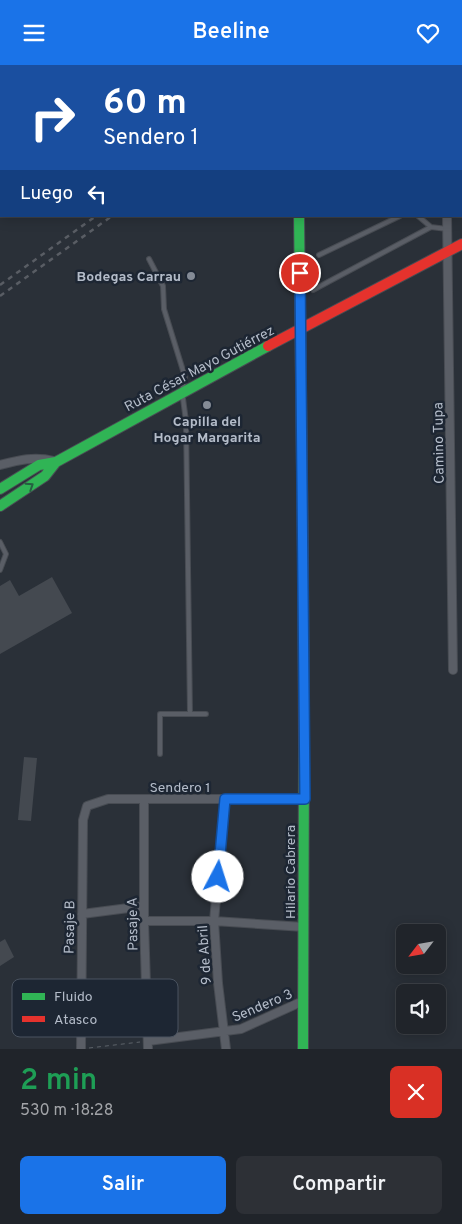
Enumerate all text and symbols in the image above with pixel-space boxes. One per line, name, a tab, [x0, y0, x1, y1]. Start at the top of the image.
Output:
icon: menu	[20, 19, 48, 47]
text: Beeline	[192, 19, 270, 46]
icon: heart	[414, 19, 442, 47]
text: 60 m	[103, 82, 187, 126]
icon: right	[20, 85, 85, 150]
text: Sendero 1	[103, 125, 199, 152]
icon: left	[83, 180, 111, 208]
text: Luego	[20, 182, 73, 206]
pin	[279, 252, 321, 294]
icon: arrive	[286, 259, 314, 287]
place label: Bodegas Carrau	[77, 269, 181, 286]
marker: Bodegas Carrau	[185, 270, 197, 282]
street label: Ruta César Mayo Gutiérrez	[122, 323, 278, 416]
marker: Capilla del Hogar Margarita	[201, 399, 213, 411]
street label: Camino Tupa	[430, 402, 449, 484]
place label: Capilla del Hogar Margarita	[153, 414, 261, 447]
one-way arrow	[24, 483, 34, 492]
street label: Sendero 1	[150, 780, 210, 797]
street label: Hilario Cabrera	[283, 825, 300, 919]
position arrow	[191, 850, 243, 902]
street label: Pasaje A	[125, 897, 142, 951]
street label: Pasaje B	[62, 900, 79, 954]
north arrow	[396, 924, 446, 974]
map controls	[396, 924, 446, 1034]
street label: 9 de Abril	[195, 925, 216, 985]
legend	[12, 979, 178, 1037]
button: sound	[396, 984, 446, 1034]
street label: Sendero 3	[230, 986, 295, 1027]
text: Fluido	[54, 989, 93, 1006]
text: Atasco	[54, 1012, 97, 1029]
text: 2 min	[20, 1063, 97, 1100]
button: close	[390, 1066, 442, 1118]
text: 530 m · 18:28	[20, 1101, 113, 1121]
button: Salir	[20, 1156, 226, 1214]
button: Compartir	[236, 1156, 442, 1214]

